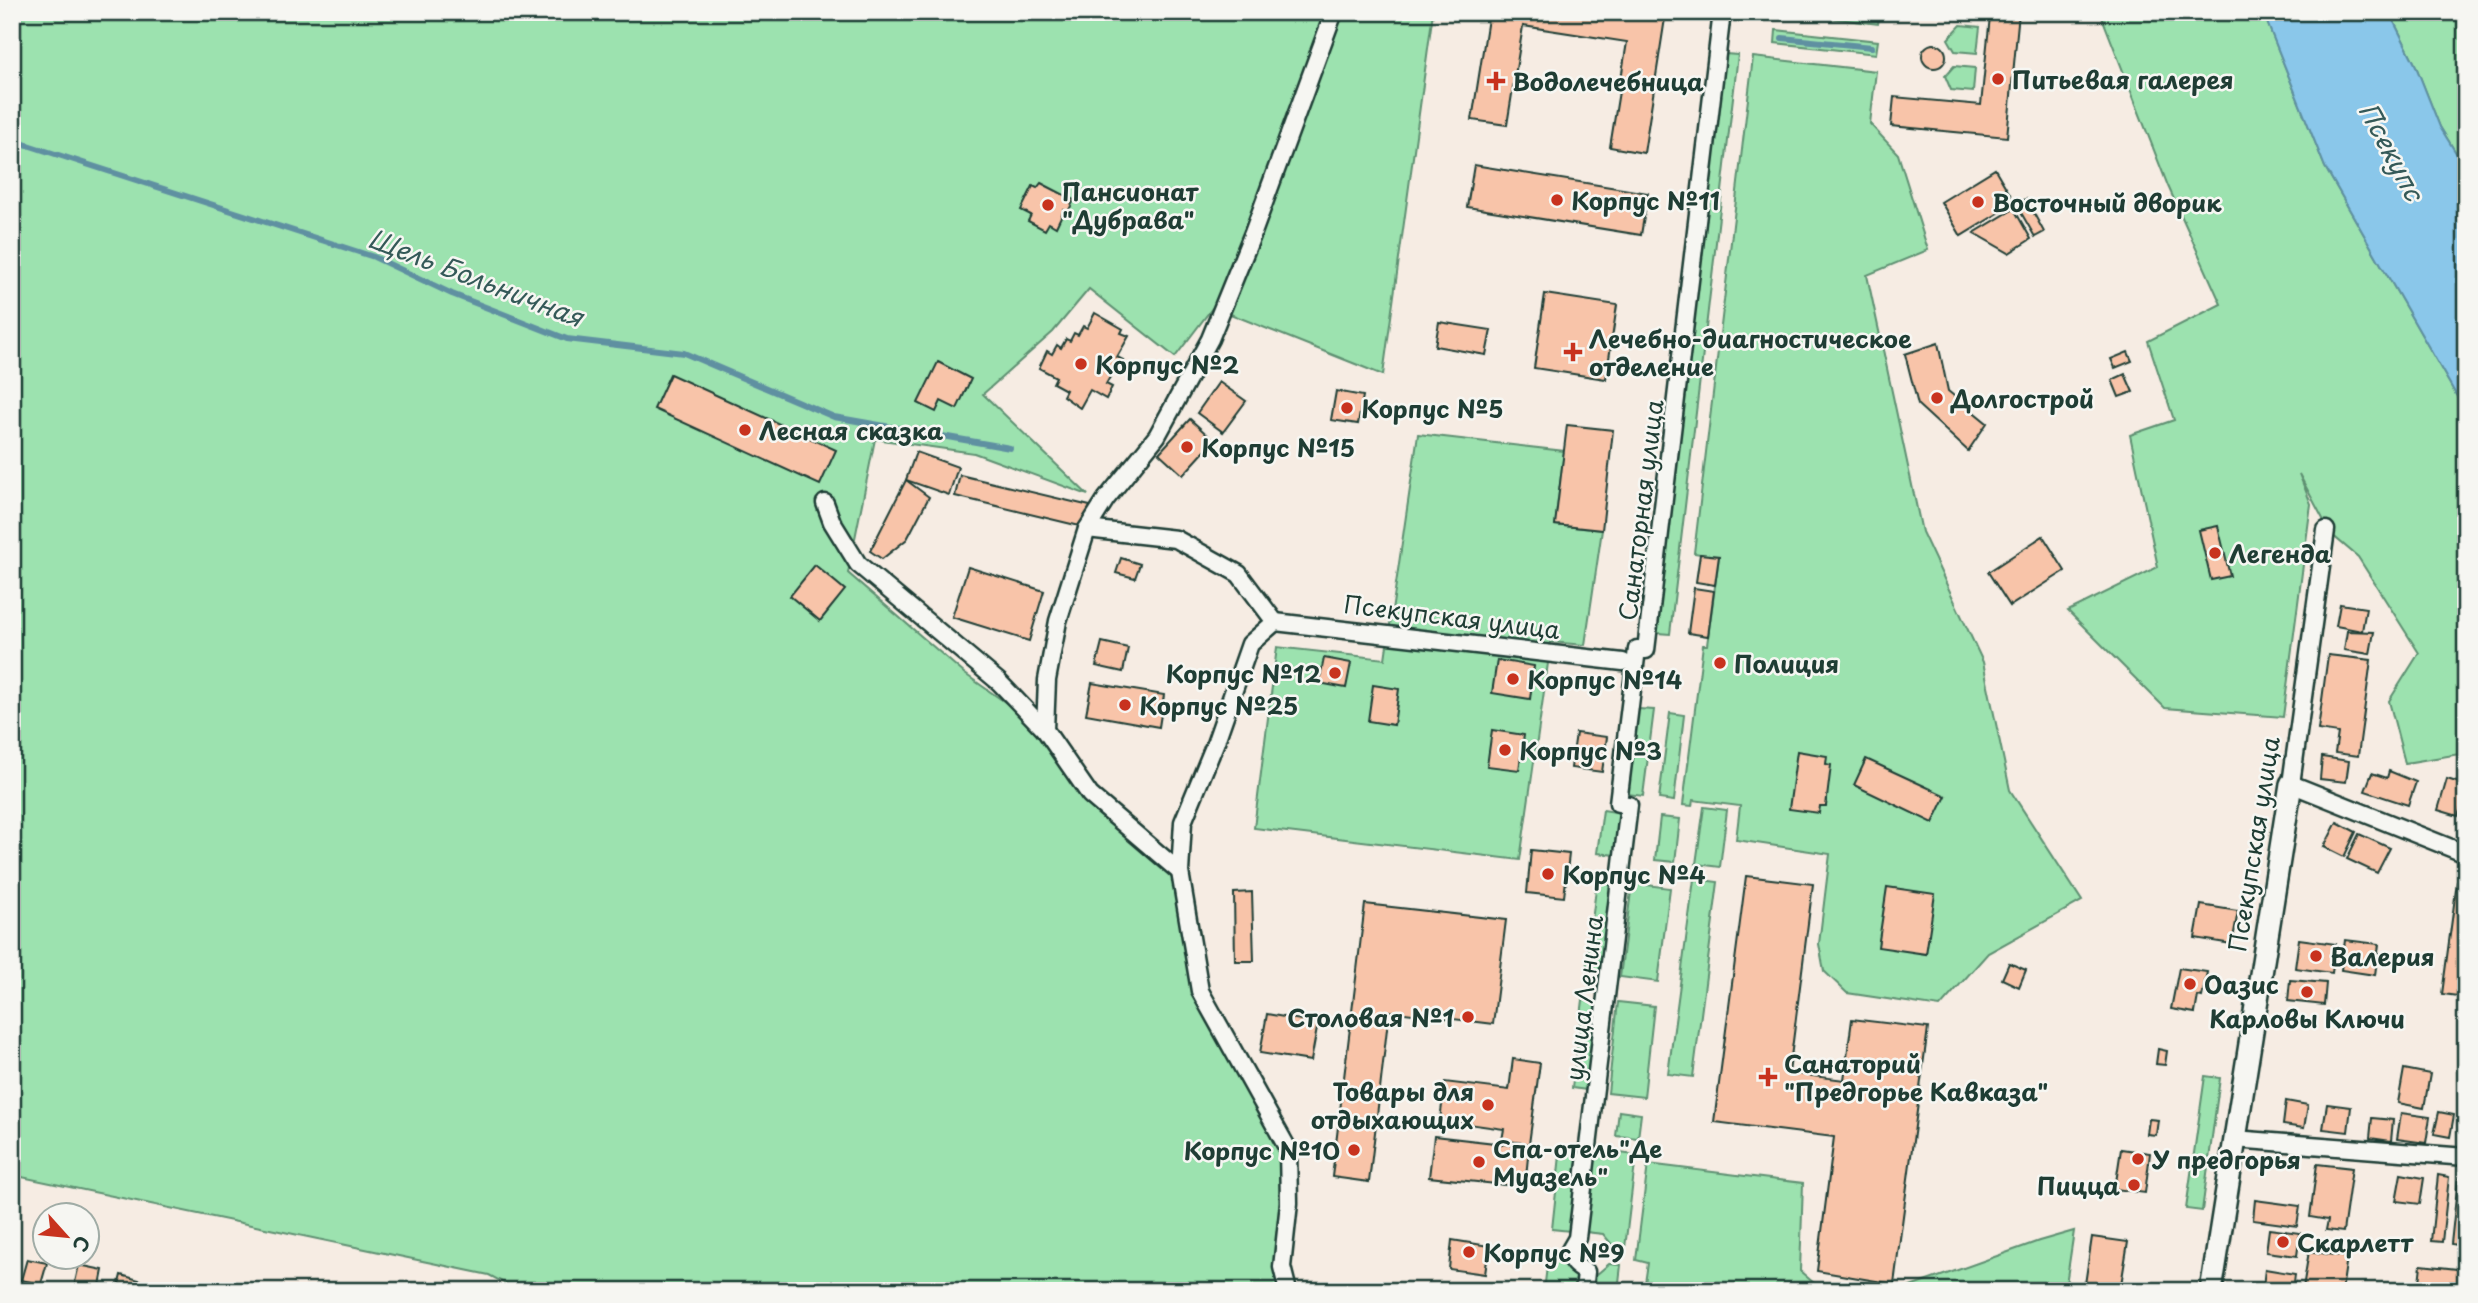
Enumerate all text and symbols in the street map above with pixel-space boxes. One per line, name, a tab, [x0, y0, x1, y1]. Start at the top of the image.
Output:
place label: Питьевая галерея	[2012, 61, 2234, 97]
place label: Водолечебница	[1512, 63, 1704, 99]
marker: Водолечебница	[1486, 71, 1506, 91]
marker: Питьевая галерея	[1990, 71, 2006, 87]
water label: Псекупс	[2350, 95, 2435, 209]
place label: Пансионат "Дубрава"	[1062, 173, 1200, 237]
place label: Корпус №11	[1571, 182, 1720, 218]
place label: Восточный дворик	[1992, 184, 2222, 220]
marker: Корпус №11	[1549, 192, 1565, 208]
marker: Восточный дворик	[1970, 194, 1986, 210]
marker: Пансионат "Дубрава"	[1040, 197, 1056, 213]
water label: Щель Больничная	[363, 218, 591, 337]
place label: Лечебно-диагностическое отделение	[1589, 320, 1912, 384]
marker: Лечебно-диагностическое отделение	[1563, 342, 1583, 362]
place label: Корпус №2	[1095, 346, 1239, 382]
marker: Корпус №2	[1073, 356, 1089, 372]
place label: Долгострой	[1950, 380, 2094, 416]
place label: Корпус №5	[1361, 390, 1504, 426]
marker: Долгострой	[1929, 390, 1945, 406]
street label: Санаторная улица	[1609, 397, 1671, 623]
marker: Корпус №5	[1339, 400, 1355, 416]
place label: Лесная сказка	[759, 412, 944, 448]
marker: Лесная сказка	[737, 422, 753, 438]
place label: Корпус №15	[1201, 429, 1355, 465]
marker: Корпус №15	[1179, 439, 1195, 455]
place label: Легенда	[2229, 535, 2332, 571]
marker: Легенда	[2207, 545, 2223, 561]
street label: Псекупская улица	[1342, 585, 1562, 647]
place label: Полиция	[1734, 645, 1839, 681]
place label: Корпус №12	[1165, 655, 1321, 691]
marker: Полиция	[1712, 655, 1728, 671]
place label: Корпус №14	[1527, 661, 1682, 697]
marker: Корпус №12	[1327, 665, 1343, 681]
marker: Корпус №14	[1505, 671, 1521, 687]
place label: Корпус №25	[1139, 687, 1298, 723]
marker: Корпус №25	[1117, 697, 1133, 713]
place label: Корпус №3	[1519, 732, 1662, 768]
street label: Псекупская улица	[2218, 734, 2288, 954]
marker: Корпус №3	[1497, 742, 1513, 758]
place label: Корпус №4	[1562, 856, 1706, 892]
marker: Корпус №4	[1540, 866, 1556, 882]
street label: улица Ленина	[1555, 913, 1611, 1083]
place label: Валерия	[2330, 938, 2435, 974]
marker: Валерия	[2308, 948, 2324, 964]
place label: Оазис	[2204, 966, 2279, 1002]
marker: Оазис	[2182, 976, 2198, 992]
marker: Карловы Ключи	[2299, 984, 2315, 1000]
place label: Столовая №1	[1287, 999, 1454, 1035]
place label: Карловы Ключи	[2209, 1000, 2405, 1036]
marker: Столовая №1	[1460, 1009, 1476, 1025]
place label: Санаторий "Предгорье Кавказа"	[1784, 1045, 2048, 1109]
marker: Санаторий "Предгорье Кавказа"	[1758, 1067, 1778, 1087]
place label: Товары для отдыхающих	[1311, 1073, 1475, 1137]
marker: Товары для отдыхающих	[1480, 1097, 1496, 1113]
place label: Спа-отель"Де Муазель"	[1493, 1130, 1662, 1194]
place label: Корпус №10	[1183, 1132, 1340, 1168]
place label: У предгорья	[2151, 1141, 2301, 1177]
marker: Корпус №10	[1346, 1142, 1362, 1158]
marker: У предгорья	[2130, 1151, 2146, 1167]
marker: Спа-отель"Де Муазель"	[1471, 1154, 1487, 1170]
place label: Пицца	[2037, 1167, 2120, 1203]
marker: Пицца	[2126, 1177, 2142, 1193]
north arrow	[32, 1202, 102, 1272]
place label: Скарлетт	[2297, 1224, 2415, 1260]
text: С	[66, 1231, 98, 1257]
place label: Корпус №9	[1483, 1234, 1625, 1270]
marker: Скарлетт	[2275, 1234, 2291, 1250]
marker: Корпус №9	[1461, 1244, 1477, 1260]

